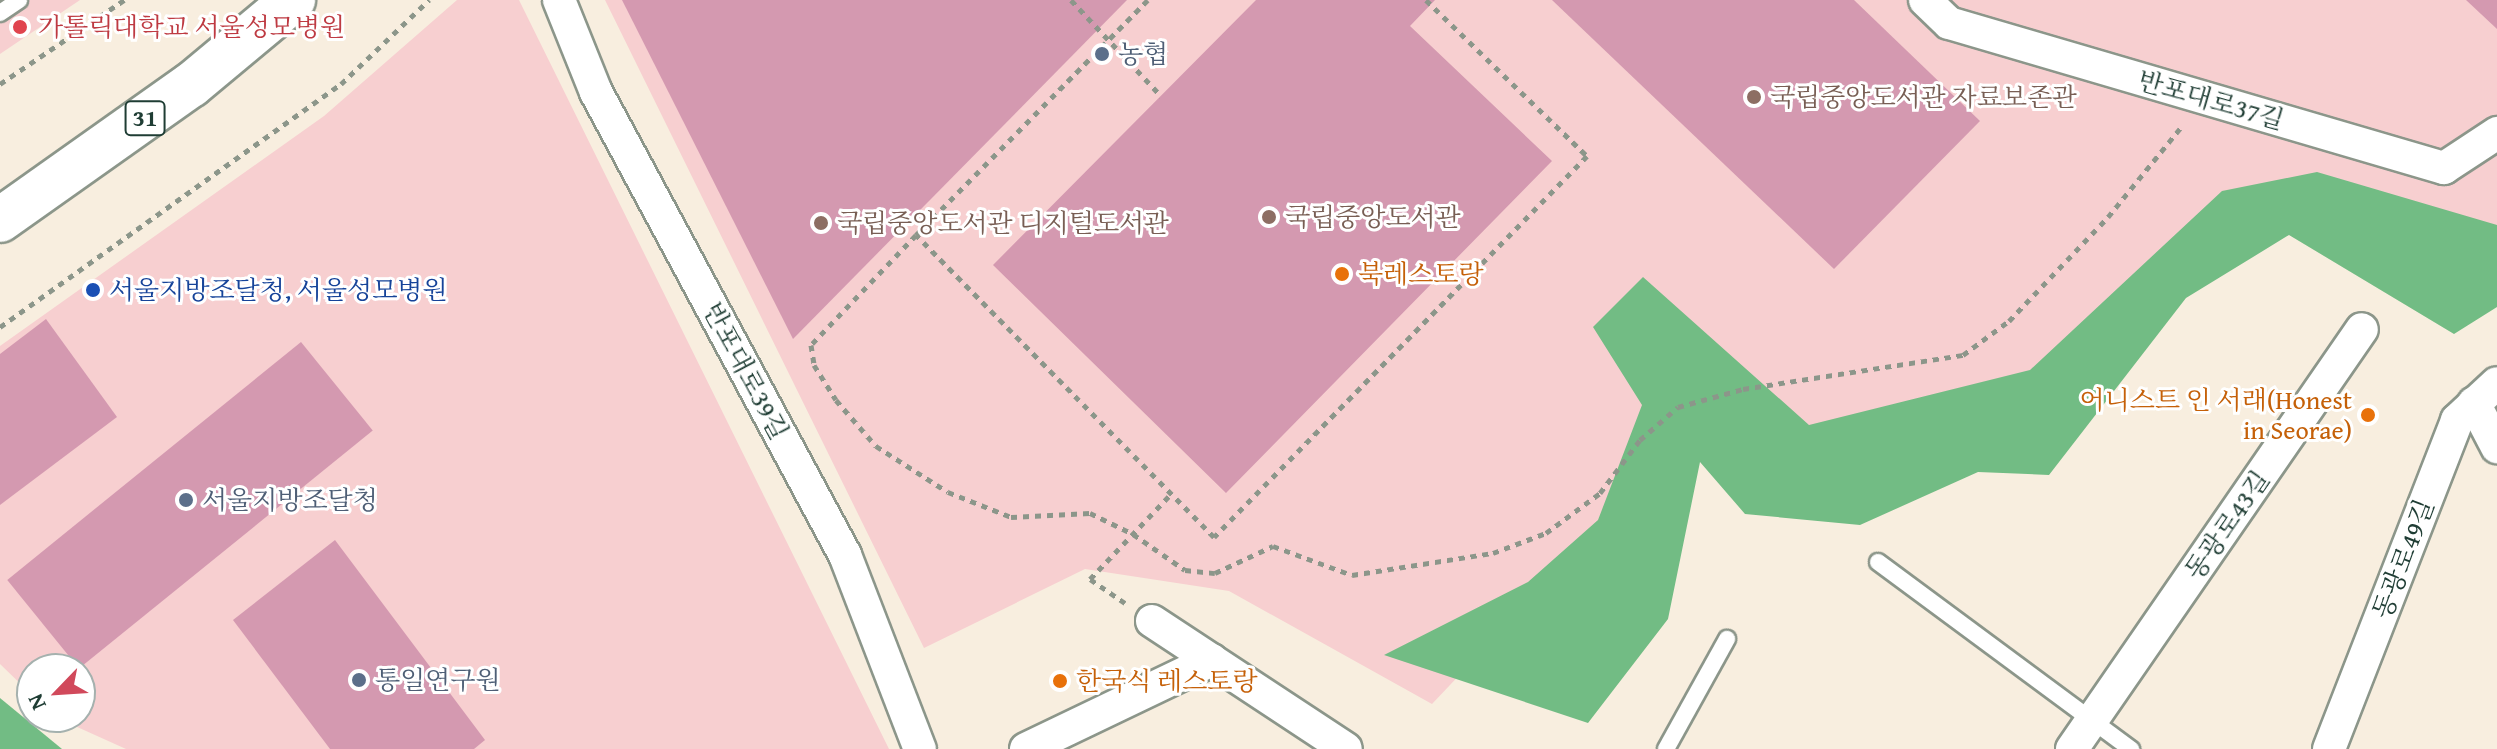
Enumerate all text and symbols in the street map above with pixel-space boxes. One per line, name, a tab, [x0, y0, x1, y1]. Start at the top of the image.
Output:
place label: 가톨릭대학교 서울성모병원	[38, 11, 345, 43]
marker: 가톨릭대학교 서울성모병원	[9, 16, 31, 38]
place label: 농협	[1118, 38, 1168, 70]
marker: 농협	[1093, 45, 1111, 63]
street label: 반포대로37길	[2134, 64, 2288, 136]
place label: 국립중앙도서관 자료보존관	[1770, 81, 2077, 113]
marker: 국립중앙도서관 자료보존관	[1745, 88, 1763, 106]
road number: 31	[123, 98, 167, 138]
place label: 국립중앙도서관	[1285, 201, 1461, 233]
place label: 국립중앙도서관 디지털도서관	[837, 207, 1169, 239]
marker: 국립중앙도서관	[1260, 208, 1278, 226]
marker: 국립중앙도서관 디지털도서관	[812, 214, 830, 232]
place label: 북레스토랑	[1358, 258, 1484, 290]
marker: 북레스토랑	[1333, 265, 1351, 283]
place label: 서울지방조달청, 서울성모병원	[109, 274, 448, 306]
marker: 서울지방조달청, 서울성모병원	[84, 281, 102, 299]
street label: 반포대로39길	[697, 297, 795, 445]
place label: 어니스트 인 서래(Honest in Seorae)	[2080, 384, 2352, 446]
marker: 어니스트 인 서래(Honest in Seorae)	[2359, 406, 2377, 424]
street label: 동광로43길	[2178, 465, 2276, 585]
place label: 서울지방조달청	[202, 484, 378, 516]
marker: 서울지방조달청	[177, 491, 195, 509]
street label: 동광로49길	[2366, 495, 2440, 623]
north arrow	[16, 653, 96, 733]
place label: 통일연구원	[375, 664, 501, 696]
place label: 한국식 레스토랑	[1076, 665, 1258, 697]
marker: 통일연구원	[350, 671, 368, 689]
marker: 한국식 레스토랑	[1051, 672, 1069, 690]
text: N	[18, 689, 54, 716]

